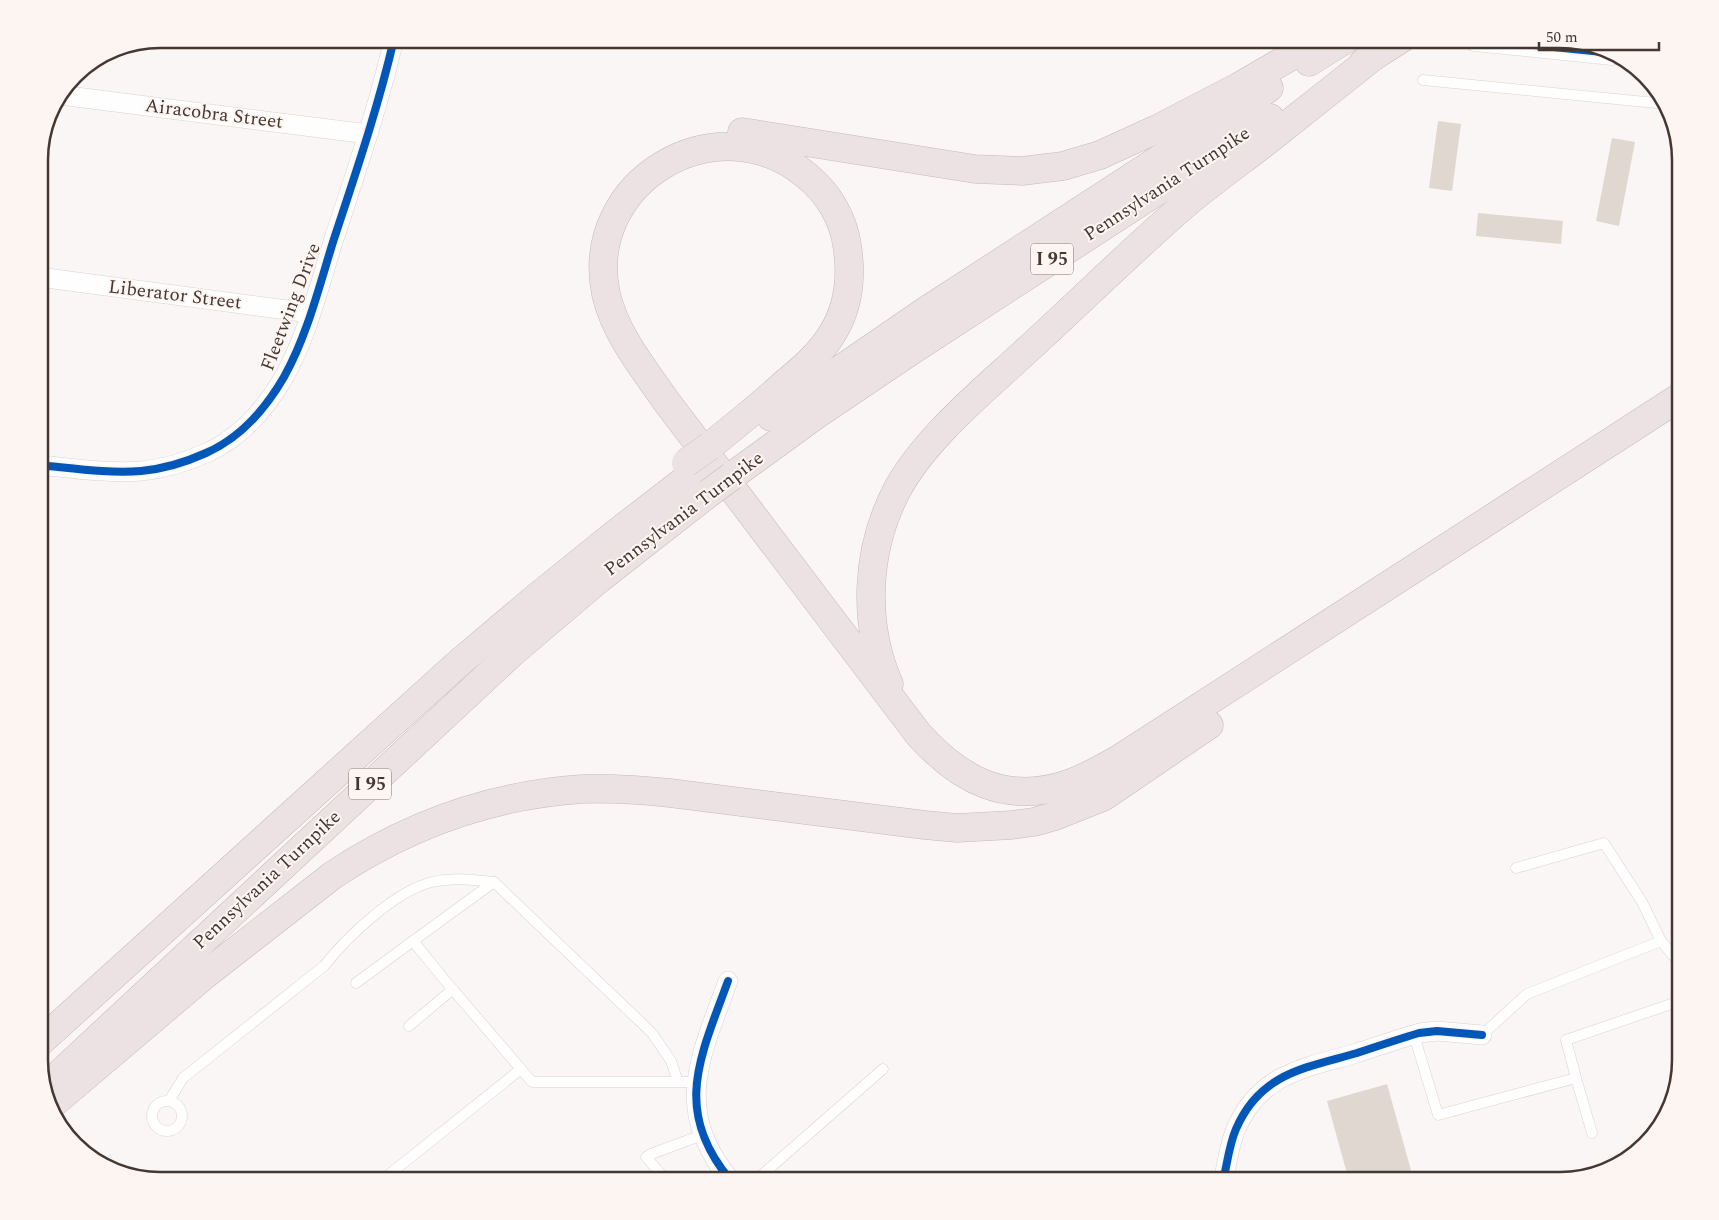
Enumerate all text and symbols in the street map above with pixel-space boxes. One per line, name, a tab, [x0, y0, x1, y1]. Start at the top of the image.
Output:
scale bar	[1539, 20, 1659, 52]
text: 50 m	[1546, 26, 1578, 49]
street label: Airacobra Street	[143, 91, 285, 137]
street label: Pennsylvania Turnpike	[1078, 119, 1256, 249]
street label: Fleetwing Drive	[253, 239, 329, 375]
road number: I 95	[1031, 243, 1073, 274]
street label: Liberator Street	[107, 272, 244, 318]
street label: Pennsylvania Turnpike	[598, 444, 770, 584]
road number: I 95	[349, 769, 391, 800]
street label: Pennsylvania Turnpike	[186, 803, 348, 957]

